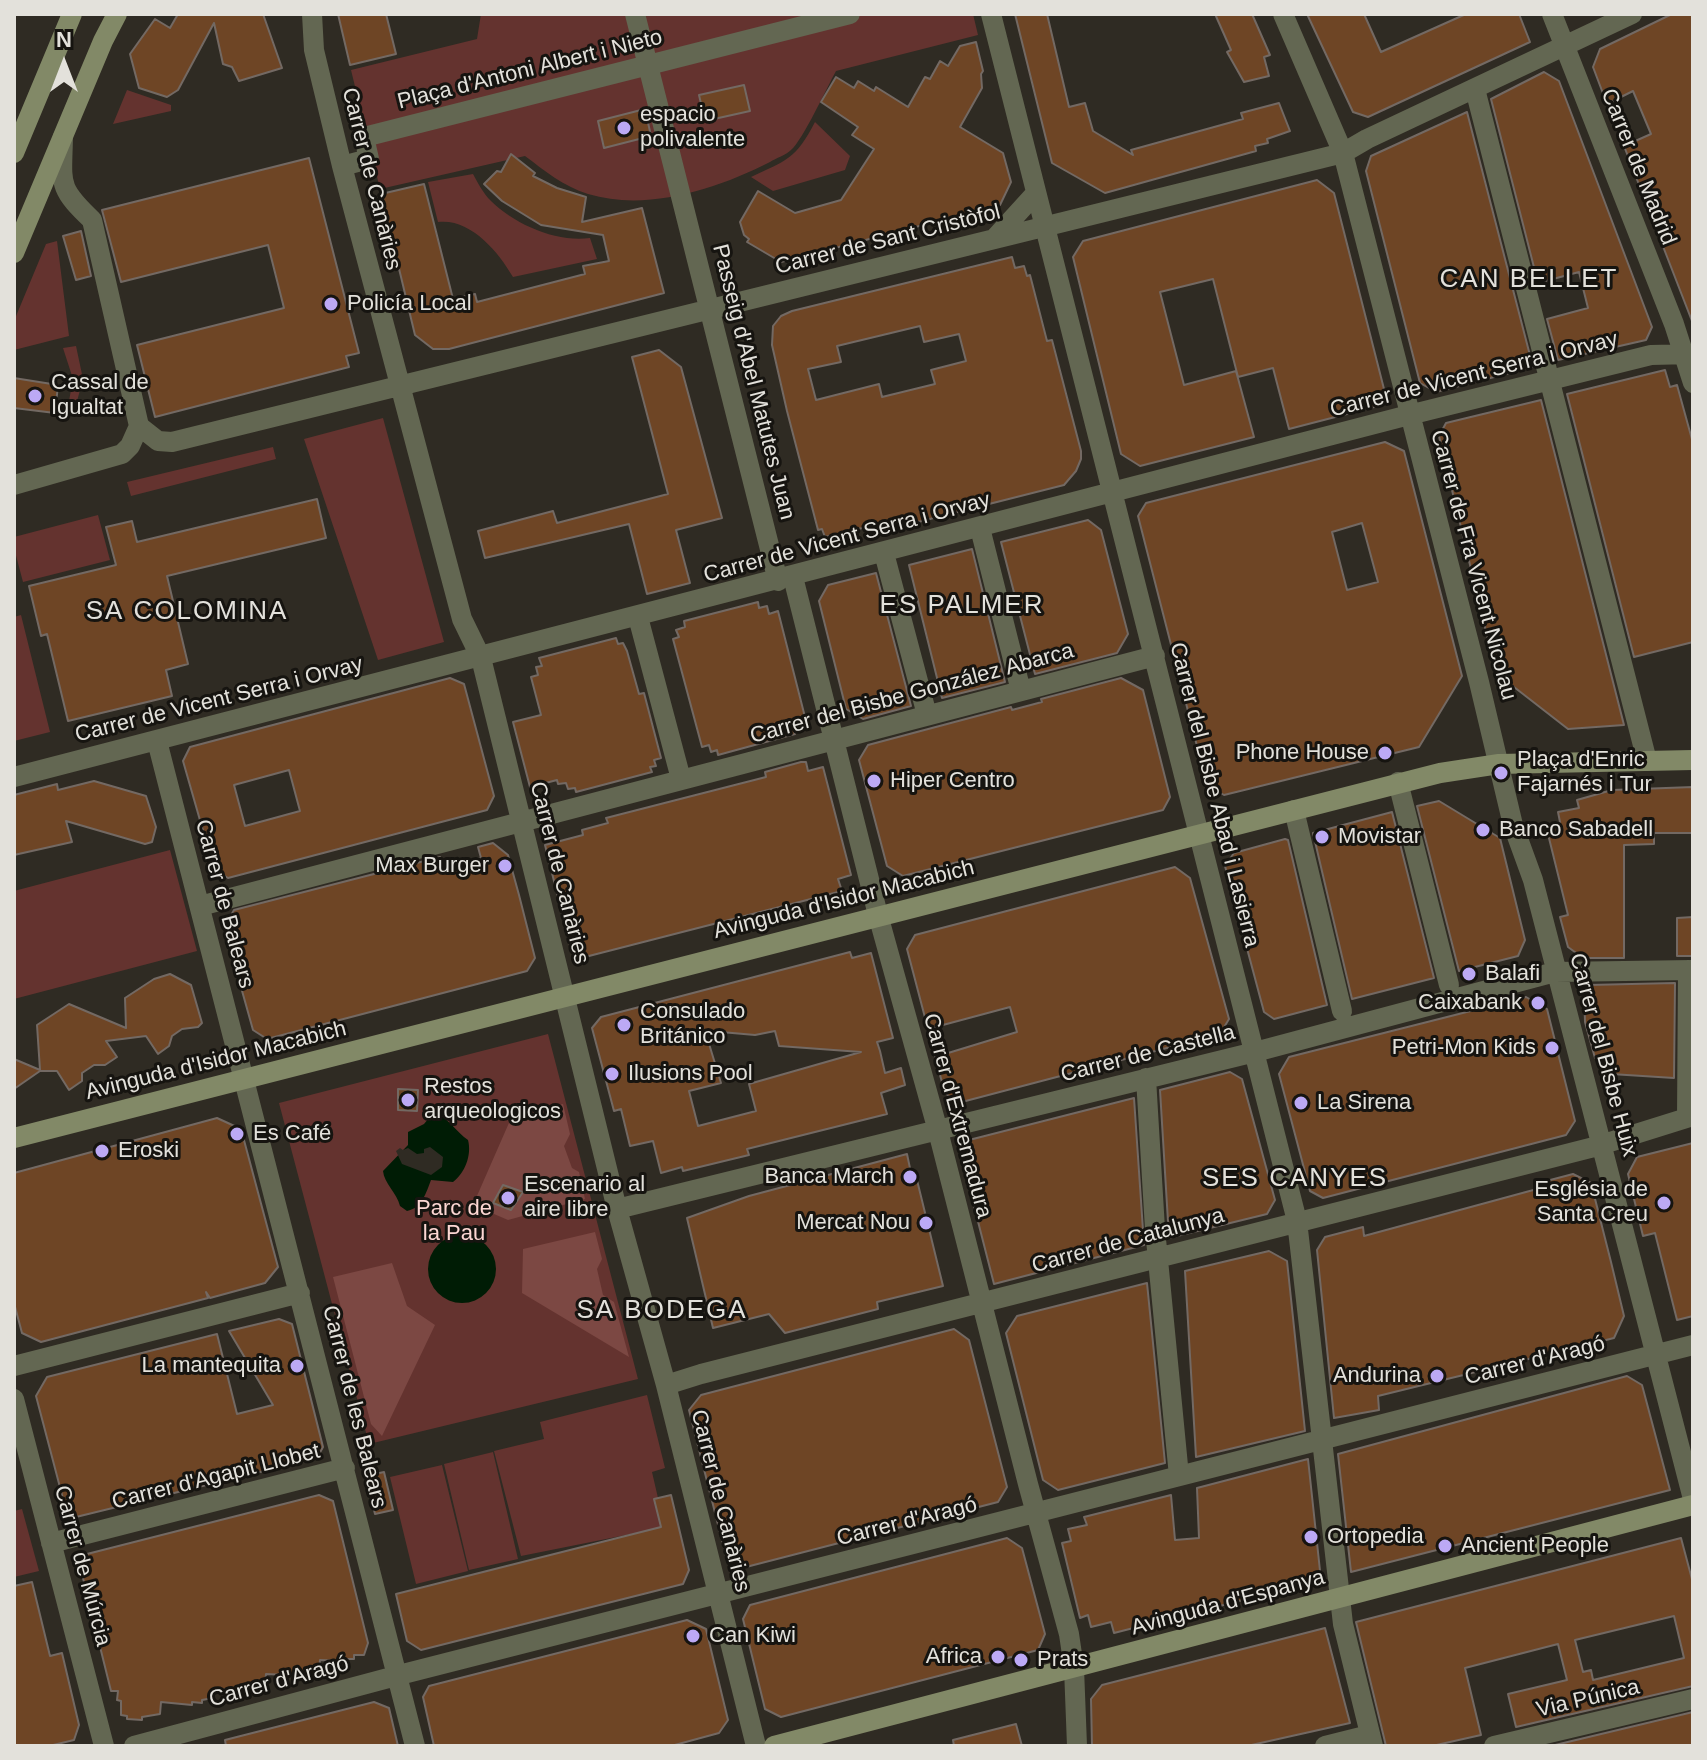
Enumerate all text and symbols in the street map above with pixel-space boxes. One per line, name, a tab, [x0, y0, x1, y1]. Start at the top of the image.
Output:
north arrow	[24, 24, 104, 104]
street label: Plaça d'Antoni Albert i Nieto	[395, 24, 665, 116]
text: N	[56, 27, 72, 52]
street label: Carrer de Canàries	[336, 85, 406, 273]
street label: Carrer de Madrid	[1595, 85, 1681, 249]
place label: espacio polivalente	[640, 102, 745, 154]
marker: espacio polivalente	[615, 119, 633, 137]
street label: Carrer de Sant Cristòfol	[773, 199, 1003, 281]
street label: Passeig d'Abel Matutes Juan	[706, 241, 800, 523]
district label: CAN BELLET	[1440, 264, 1618, 296]
place label: Policía Local	[347, 291, 472, 317]
marker: Policía Local	[322, 295, 340, 313]
street label: Carrer de Vicent Serra i Orvay	[1327, 326, 1621, 424]
place label: Cassal de Igualtat	[51, 370, 149, 422]
marker: Cassal de Igualtat	[26, 387, 44, 405]
street label: Carrer de Fra Vicent Nicolau	[1424, 427, 1522, 703]
street label: Carrer de Vicent Serra i Orvay	[701, 487, 993, 589]
district label: ES PALMER	[880, 590, 1044, 622]
district label: SA COLOMINA	[86, 596, 288, 628]
street label: Carrer del Bisbe González Abarca	[747, 638, 1077, 750]
street label: Carrer del Bisbe Abad i Lasierra	[1163, 640, 1265, 950]
street label: Carrer de Vicent Serra i Orvay	[72, 651, 366, 749]
place label: Phone House	[1236, 740, 1369, 766]
marker: Phone House	[1376, 744, 1394, 762]
place label: Plaça d'Enric Fajarnés i Tur	[1517, 747, 1652, 798]
marker: Plaça d'Enric Fajarnés i Tur	[1492, 764, 1510, 782]
place label: Hiper Centro	[890, 768, 1015, 794]
marker: Hiper Centro	[865, 772, 883, 790]
street label: Carrer de Canàries	[524, 779, 594, 967]
street label: Carrer de Balears	[189, 817, 259, 991]
place label: Banco Sabadell	[1499, 817, 1653, 843]
marker: Banco Sabadell	[1474, 821, 1492, 839]
place label: Movistar	[1338, 824, 1421, 850]
marker: Movistar	[1313, 828, 1331, 846]
place label: Max Burger	[375, 853, 489, 879]
street label: Avinguda d'Isidor Macabich	[711, 855, 977, 945]
marker: Max Burger	[496, 857, 514, 875]
street label: Carrer del Bisbe Huix	[1563, 951, 1643, 1159]
place label: Balafi	[1485, 961, 1540, 987]
marker: Balafi	[1460, 965, 1478, 983]
place label: Caixabank	[1418, 990, 1522, 1016]
marker: Caixabank	[1529, 994, 1547, 1012]
place label: Consulado Británico	[640, 999, 745, 1050]
street label: Carrer d'Extremadura	[917, 1011, 997, 1221]
street label: Avinguda d'Isidor Macabich	[83, 1016, 349, 1106]
marker: Consulado Británico	[615, 1016, 633, 1034]
street label: Carrer de Castella	[1058, 1020, 1238, 1088]
place label: Petri-Mon Kids	[1392, 1035, 1536, 1061]
marker: Petri-Mon Kids	[1543, 1039, 1561, 1057]
place label: Ilusions Pool	[628, 1061, 753, 1087]
marker: Ilusions Pool	[603, 1065, 621, 1083]
place label: Restos arqueologicos	[424, 1074, 561, 1126]
place label: La Sirena	[1317, 1090, 1411, 1116]
marker: Restos arqueologicos	[399, 1091, 417, 1109]
marker: La Sirena	[1292, 1094, 1310, 1112]
place label: Es Café	[253, 1121, 331, 1147]
marker: Es Café	[228, 1125, 246, 1143]
place label: Eroski	[118, 1138, 179, 1164]
marker: Eroski	[93, 1142, 111, 1160]
district label: SES CANYES	[1202, 1163, 1388, 1195]
place label: Banca March	[764, 1164, 894, 1190]
marker: Banca March	[901, 1168, 919, 1186]
place label: Escenario al aire libre	[524, 1172, 645, 1224]
place label: Església de Santa Creu	[1534, 1177, 1648, 1228]
marker: Escenario al aire libre	[499, 1189, 517, 1207]
marker: Església de Santa Creu	[1655, 1194, 1673, 1212]
park label: Parc de la Pau	[416, 1196, 492, 1248]
street label: Carrer de Catalunya	[1029, 1203, 1227, 1279]
place label: Mercat Nou	[796, 1210, 910, 1236]
marker: Mercat Nou	[917, 1214, 935, 1232]
district label: SA BODEGA	[576, 1295, 748, 1327]
street label: Carrer de les Balears	[316, 1303, 392, 1511]
street label: Carrer d'Aragó	[1462, 1331, 1608, 1391]
place label: La mantequita	[142, 1353, 281, 1379]
marker: La mantequita	[288, 1357, 306, 1375]
place label: Andurina	[1333, 1363, 1421, 1389]
marker: Andurina	[1428, 1367, 1446, 1385]
street label: Carrer de Canàries	[685, 1407, 755, 1595]
street label: Carrer d'Agapit Llobet	[109, 1438, 323, 1516]
street label: Carrer de Múrcia	[48, 1483, 116, 1649]
street label: Carrer d'Aragó	[834, 1492, 980, 1552]
place label: Ortopedia	[1327, 1524, 1424, 1550]
marker: Ortopedia	[1302, 1528, 1320, 1546]
place label: Ancient People	[1461, 1533, 1609, 1559]
marker: Ancient People	[1436, 1537, 1454, 1555]
street label: Avinguda d'Espanya	[1128, 1564, 1328, 1642]
place label: Can Kiwi	[709, 1623, 796, 1649]
marker: Can Kiwi	[684, 1627, 702, 1645]
place label: Africa	[926, 1644, 982, 1670]
place label: Prats	[1037, 1647, 1088, 1673]
marker: Africa	[989, 1648, 1007, 1666]
street label: Carrer d'Aragó	[206, 1651, 352, 1713]
marker: Prats	[1012, 1651, 1030, 1669]
street label: Via Púnica	[1534, 1674, 1642, 1724]

